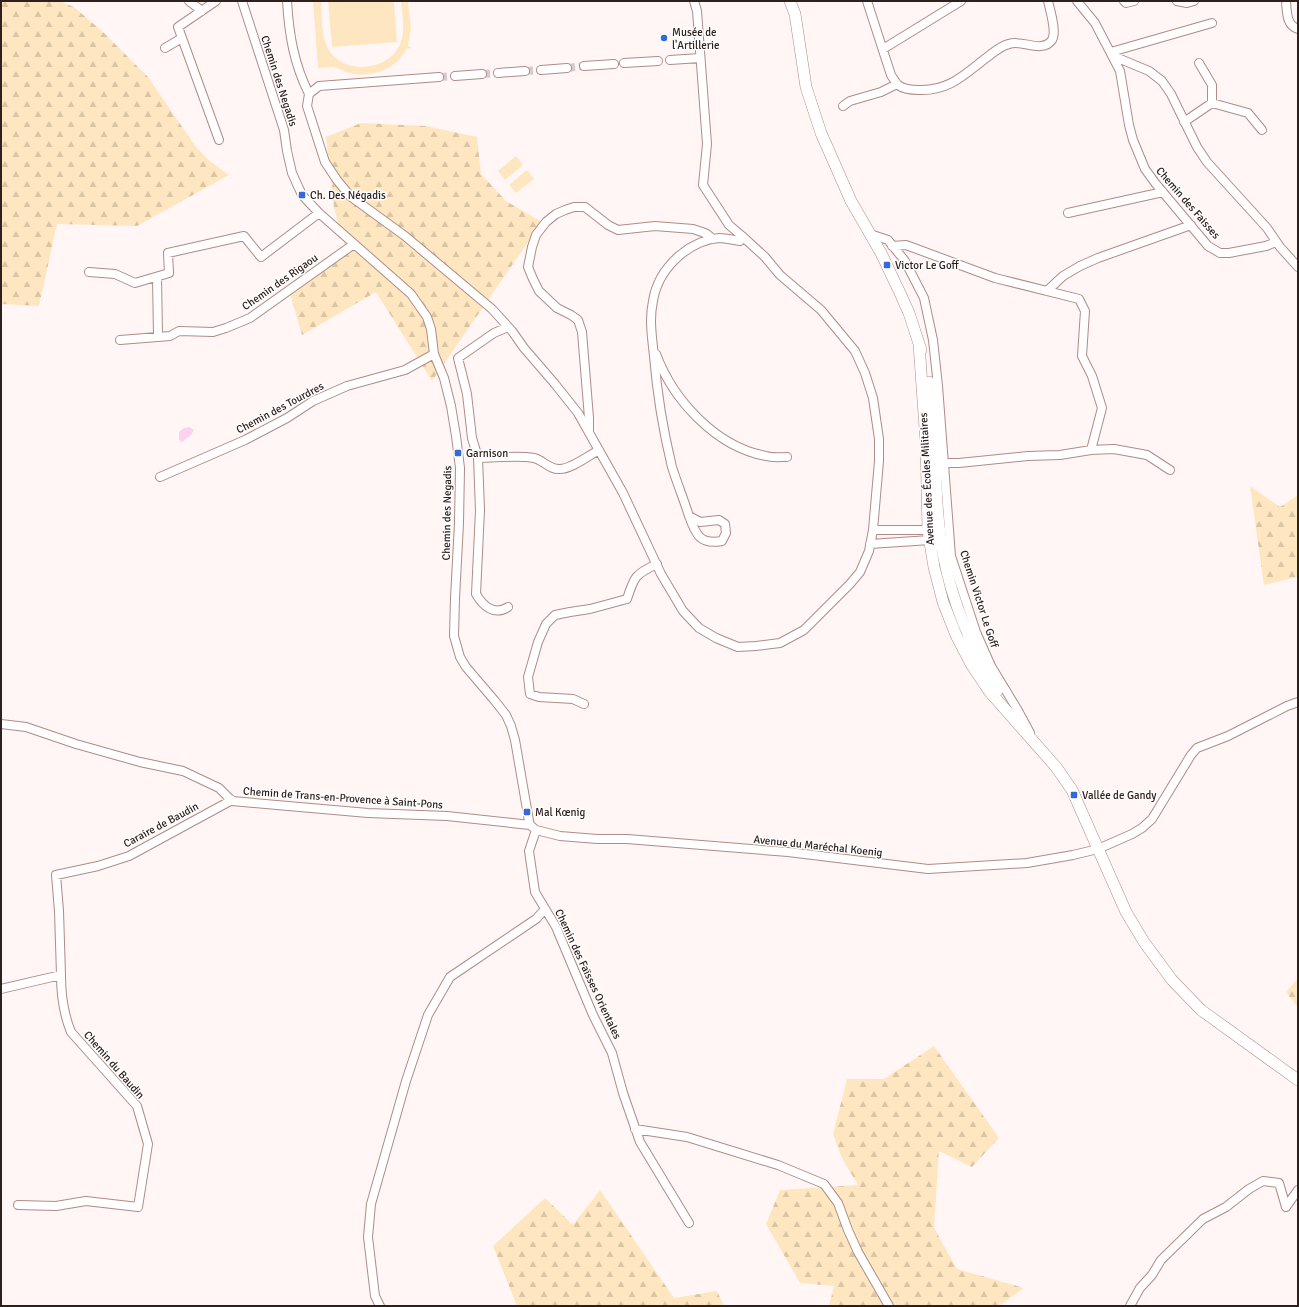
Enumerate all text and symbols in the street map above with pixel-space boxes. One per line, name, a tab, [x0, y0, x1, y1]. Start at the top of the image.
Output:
place label: Musée de l'Artillerie	[672, 26, 720, 52]
marker: Musée de l'Artillerie	[659, 33, 669, 43]
street label: Chemin des Negadis	[258, 34, 300, 128]
street label: Chemin des Faisses	[1153, 164, 1223, 242]
place label: Ch. Des Négadis	[310, 189, 386, 202]
marker: Ch. Des Négadis	[297, 190, 307, 200]
street label: Chemin des Rigaou	[240, 251, 320, 313]
place label: Victor Le Goff	[895, 259, 960, 272]
marker: Victor Le Goff	[882, 260, 892, 270]
street label: Chemin des Tourdres	[234, 379, 326, 437]
street label: Avenue des Écoles Militaires	[916, 412, 937, 546]
place label: Garnison	[466, 447, 508, 460]
marker: Garnison	[453, 448, 463, 458]
street label: Chemin des Negadis	[440, 465, 454, 560]
street label: Chemin Victor Le Goff	[957, 549, 1001, 650]
street label: Chemin de Trans-en-Provence à Saint-Pons	[243, 785, 444, 811]
place label: Vallée de Gandy	[1082, 789, 1157, 802]
marker: Vallée de Gandy	[1069, 790, 1079, 800]
street label: Caraire de Baudin	[121, 800, 201, 850]
place label: Mal Kœnig	[535, 806, 586, 819]
marker: Mal Kœnig	[522, 807, 532, 817]
street label: Avenue du Maréchal Koenig	[753, 833, 883, 859]
street label: Chemin des Faïsses Orientales	[552, 907, 624, 1041]
street label: Chemin du Baudin	[81, 1028, 147, 1102]

